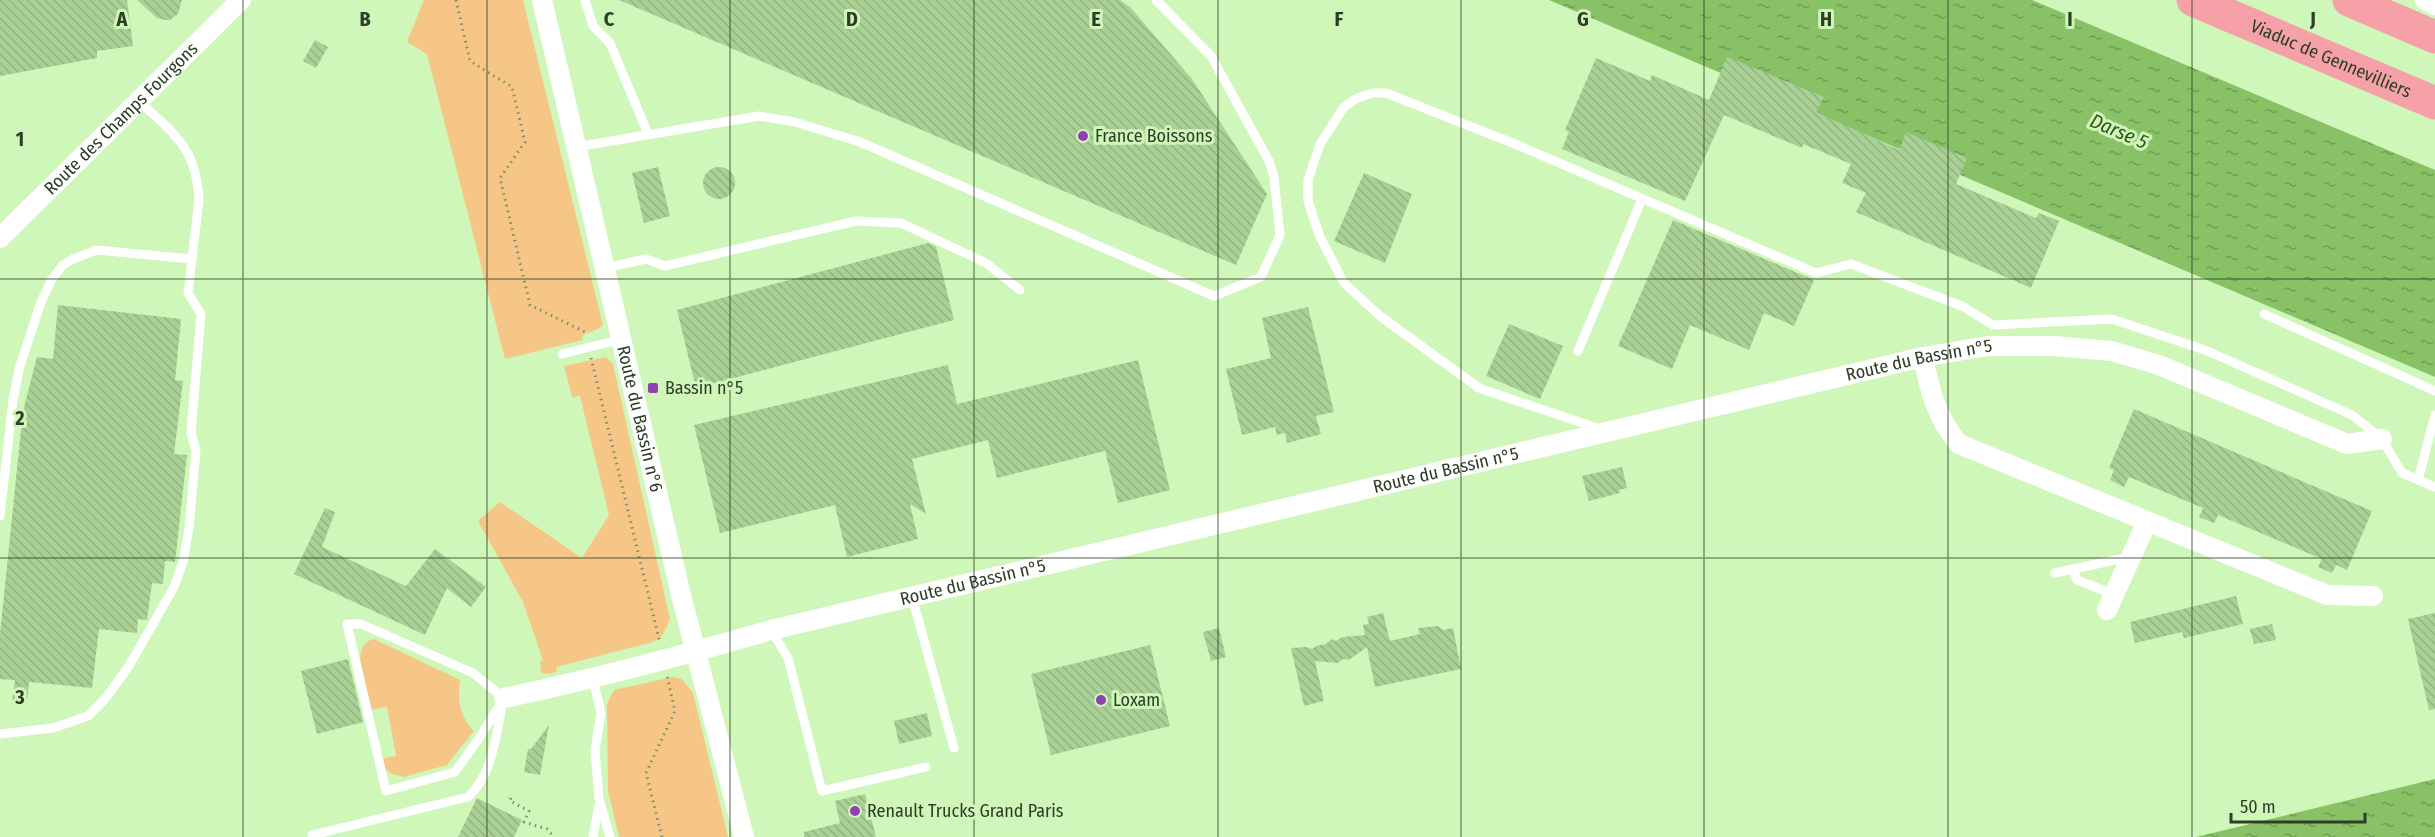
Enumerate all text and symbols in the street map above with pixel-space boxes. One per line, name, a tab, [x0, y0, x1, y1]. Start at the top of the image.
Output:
text: A	[116, 7, 129, 31]
text: B	[359, 7, 371, 31]
text: C	[604, 7, 615, 31]
text: D	[846, 7, 858, 31]
text: E	[1091, 7, 1101, 31]
text: F	[1335, 7, 1344, 31]
text: G	[1577, 7, 1589, 31]
text: H	[1820, 7, 1832, 31]
text: I	[2067, 7, 2073, 31]
text: J	[2309, 7, 2316, 31]
street label: Viaduc de Gennevilliers	[2247, 15, 2415, 103]
street label: Route des Champs Fourgons	[39, 38, 203, 199]
water label: Darse 5	[2087, 108, 2152, 154]
place label: France Boissons	[1095, 125, 1213, 147]
text: 1	[16, 127, 24, 151]
marker: France Boissons	[1076, 129, 1090, 143]
street label: Route du Bassin n°5	[1844, 334, 1994, 386]
street label: Route du Bassin n°6	[612, 343, 668, 494]
place label: Bassin n°5	[665, 377, 743, 399]
marker: Bassin n°5	[646, 381, 660, 395]
text: 2	[14, 406, 25, 430]
street label: Route du Bassin n°5	[1371, 442, 1521, 498]
street label: Route du Bassin n°5	[898, 554, 1048, 610]
text: 3	[14, 685, 25, 709]
place label: Loxam	[1113, 689, 1160, 711]
marker: Loxam	[1094, 693, 1108, 707]
scale bar	[2231, 786, 2364, 824]
text: 50 m	[2240, 796, 2276, 818]
place label: Renault Trucks Grand Paris	[867, 800, 1064, 822]
marker: Renault Trucks Grand Paris	[848, 804, 862, 818]

